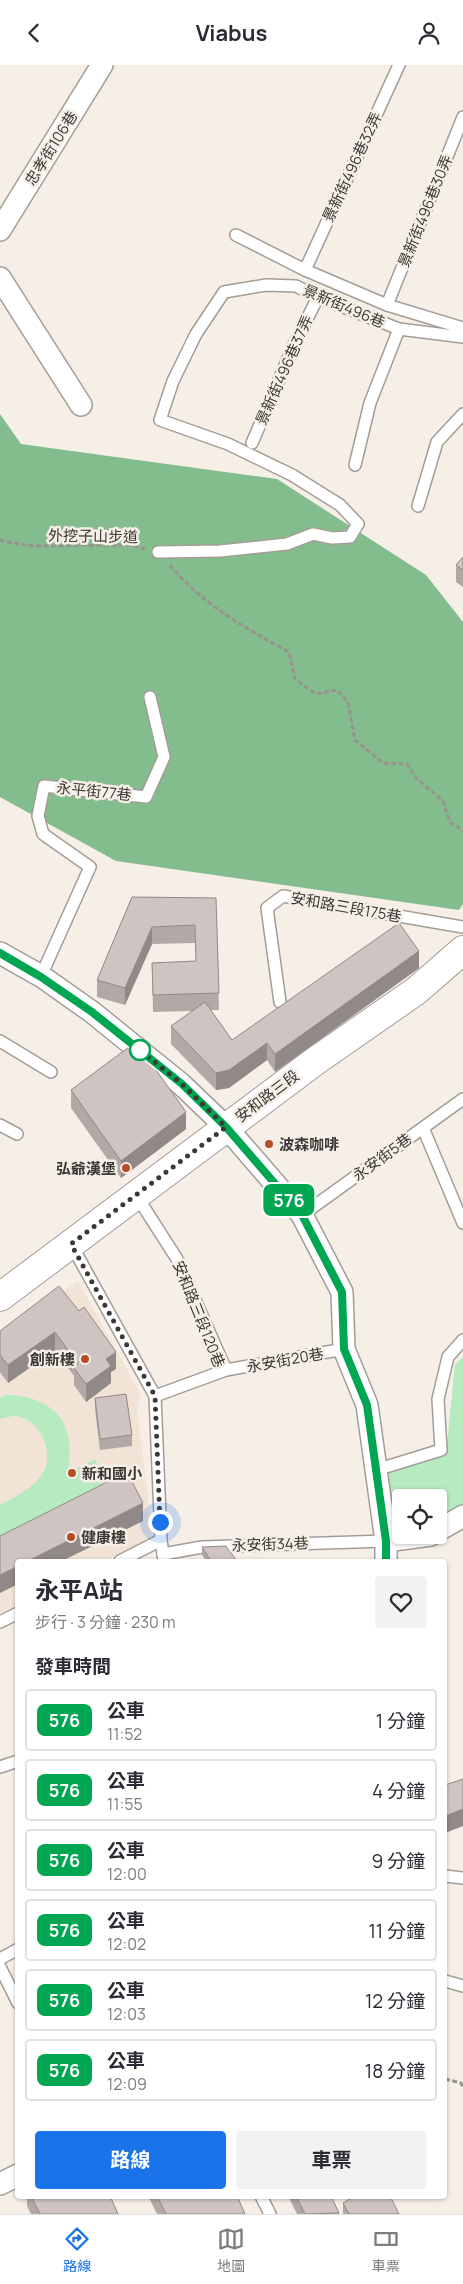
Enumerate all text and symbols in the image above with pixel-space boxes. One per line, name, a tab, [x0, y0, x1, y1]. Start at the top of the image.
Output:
text: Viabus	[196, 18, 267, 48]
icon: back	[20, 19, 48, 47]
icon: person	[415, 19, 443, 47]
street label: 忠孝街106巷	[20, 107, 82, 189]
street label: 景新街496巷32弄	[317, 109, 387, 225]
street label: 景新街496巷30弄	[393, 152, 457, 270]
street label: 景新街496巷	[300, 279, 388, 333]
street label: 景新街496巷37弄	[250, 312, 318, 428]
street label: 外挖子山步道	[48, 525, 138, 547]
street label: 永平街77巷	[55, 777, 133, 805]
street label: 安和路三段175巷	[289, 887, 403, 927]
unlabelled marker	[129, 1039, 151, 1061]
street label: 安和路三段	[231, 1065, 303, 1127]
street label: 永安街5巷	[348, 1128, 416, 1186]
place label: 波森咖啡	[279, 1134, 339, 1155]
marker: 波森咖啡	[263, 1138, 275, 1150]
place label: 弘爺漢堡	[56, 1158, 116, 1179]
marker: 弘爺漢堡	[120, 1162, 132, 1174]
line badge: 576	[260, 1184, 318, 1216]
text: 576	[273, 1188, 305, 1212]
street label: 安和路三段120巷	[168, 1257, 230, 1371]
street label: 永安街20巷	[245, 1343, 325, 1377]
place label: 創新樓	[30, 1349, 75, 1370]
marker: 創新樓	[79, 1353, 91, 1365]
place label: 新和國小	[82, 1463, 143, 1484]
marker: 新和國小	[66, 1467, 78, 1479]
map controls	[392, 1489, 447, 1544]
button: locate	[392, 1489, 447, 1544]
your location	[148, 1510, 173, 1535]
place label: 健康樓	[81, 1527, 126, 1548]
marker: 健康樓	[65, 1531, 77, 1543]
street label: 永安街34巷	[231, 1532, 309, 1556]
text: 永平A站	[35, 1573, 123, 1606]
button: heart	[375, 1576, 427, 1628]
text: 步行 · 3 分鐘 · 230 m	[35, 1611, 176, 1633]
text: 發車時間	[35, 1653, 111, 1679]
text: 公車	[107, 1697, 145, 1723]
text: 576	[49, 1708, 80, 1732]
text: 1 分鐘	[376, 1708, 425, 1734]
text: 11:52	[107, 1723, 142, 1745]
text: 公車	[107, 1767, 145, 1793]
text: 576	[49, 1778, 80, 1802]
text: 4 分鐘	[372, 1778, 425, 1804]
text: 11:55	[107, 1793, 143, 1815]
text: 公車	[107, 1837, 145, 1863]
text: 576	[49, 1848, 80, 1872]
text: 9 分鐘	[371, 1848, 425, 1874]
text: 12:00	[107, 1863, 147, 1885]
text: 公車	[107, 1907, 145, 1933]
text: 576	[49, 1918, 80, 1942]
text: 11 分鐘	[368, 1918, 425, 1944]
text: 12:02	[107, 1933, 146, 1955]
text: 公車	[107, 1977, 145, 2003]
text: 576	[49, 1988, 80, 2012]
text: 12 分鐘	[365, 1988, 425, 2014]
text: 12:03	[107, 2003, 146, 2025]
text: 公車	[107, 2047, 145, 2073]
text: 576	[49, 2058, 80, 2082]
text: 18 分鐘	[365, 2058, 425, 2084]
text: 12:09	[107, 2073, 147, 2095]
button: 路線	[35, 2131, 226, 2189]
button: 車票	[236, 2131, 427, 2189]
tab: 路線	[63, 2225, 91, 2275]
tab: 地圖	[217, 2225, 245, 2275]
tab: 車票	[372, 2225, 400, 2275]

